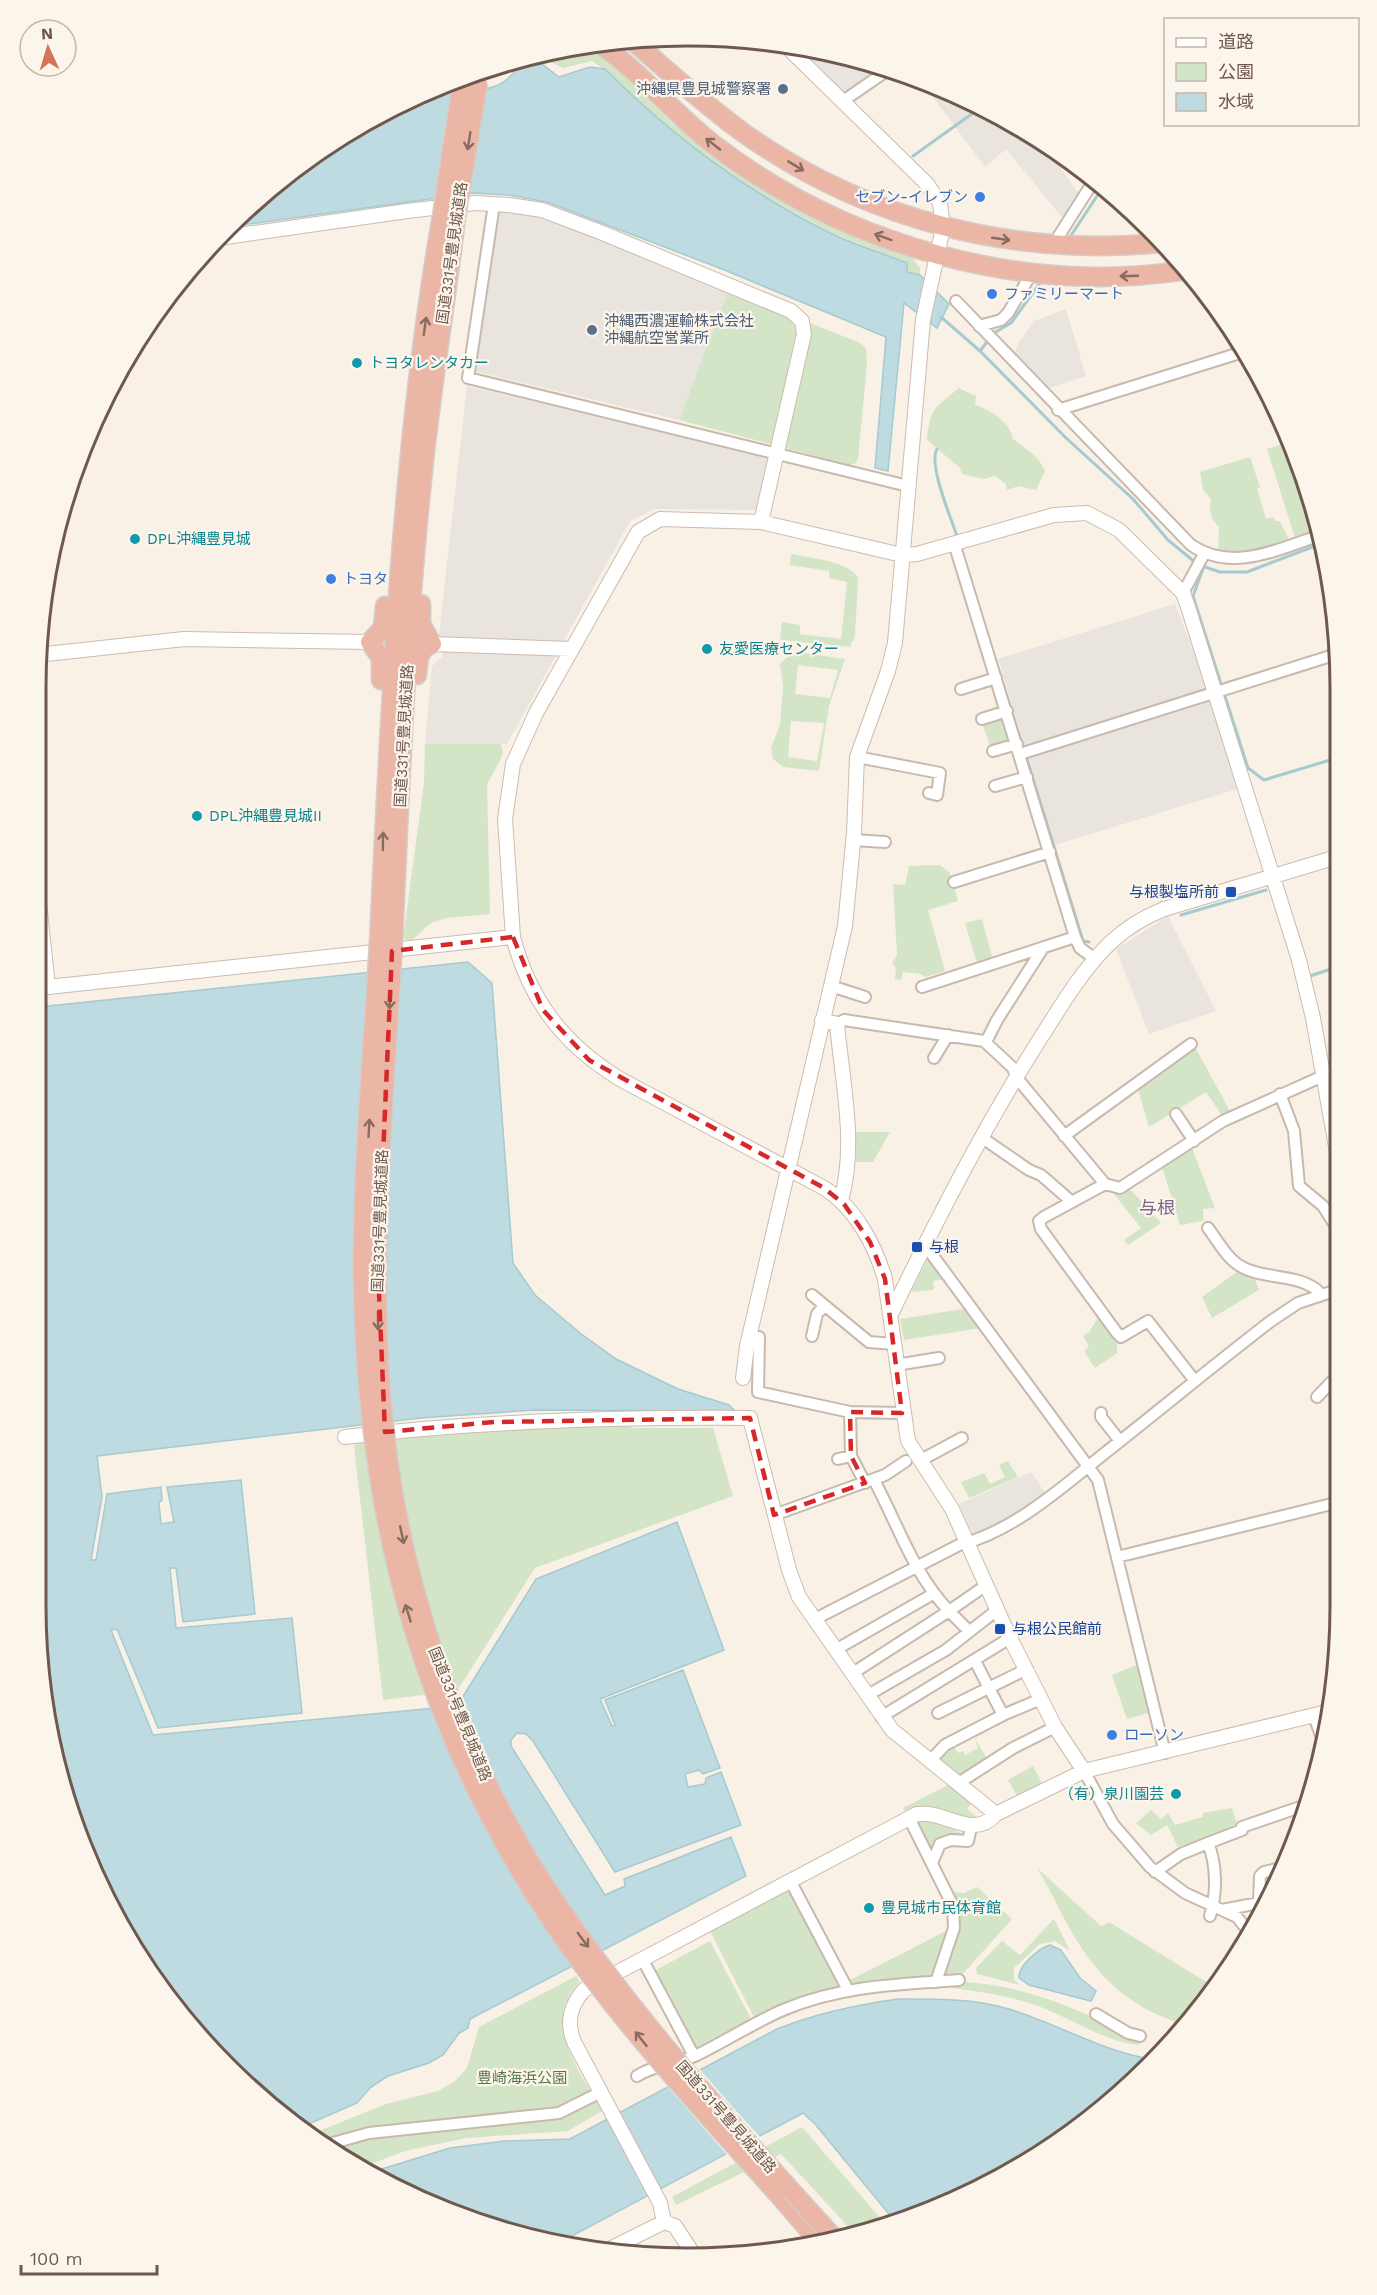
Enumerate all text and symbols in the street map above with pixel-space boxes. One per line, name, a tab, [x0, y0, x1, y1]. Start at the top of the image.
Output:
north arrow	[18, 18, 78, 78]
legend	[1164, 18, 1359, 126]
text: N	[40, 24, 54, 43]
text: 道路	[1218, 31, 1254, 52]
text: 公園	[1218, 61, 1254, 82]
place label: 沖縄県豊見城警察署	[636, 80, 771, 98]
marker: 沖縄県豊見城警察署	[776, 82, 790, 96]
text: 水域	[1218, 91, 1254, 112]
one-way arrow	[463, 131, 474, 150]
one-way arrow	[705, 137, 721, 150]
one-way arrow	[787, 161, 804, 173]
street label: 国道331号豊見城道路	[433, 181, 471, 325]
place label: セブン-イレブン	[855, 188, 968, 206]
marker: セブン-イレブン	[973, 190, 987, 204]
one-way arrow	[874, 230, 893, 241]
one-way arrow	[990, 234, 1010, 245]
one-way arrow	[1119, 270, 1139, 281]
place label: ファミリーマート	[1004, 285, 1124, 303]
marker: ファミリーマート	[985, 287, 999, 301]
place label: 沖縄西濃運輸株式会社 沖縄航空営業所	[604, 312, 754, 347]
one-way arrow	[419, 317, 430, 336]
marker: 沖縄西濃運輸株式会社 沖縄航空営業所	[585, 323, 599, 337]
place label: トヨタレンタカー	[369, 354, 489, 372]
marker: トヨタレンタカー	[350, 356, 364, 370]
place label: DPL沖縄豊見城	[147, 530, 251, 548]
marker: DPL沖縄豊見城	[128, 532, 142, 546]
place label: トヨタ	[343, 570, 388, 588]
marker: トヨタ	[324, 572, 338, 586]
place label: 友愛医療センター	[719, 640, 839, 658]
marker: 友愛医療センター	[700, 642, 714, 656]
street label: 国道331号豊見城道路	[391, 664, 417, 808]
place label: DPL沖縄豊見城II	[209, 807, 322, 825]
marker: DPL沖縄豊見城II	[190, 809, 204, 823]
one-way arrow	[377, 832, 389, 852]
place label: 与根製塩所前	[1129, 883, 1219, 901]
marker: 与根製塩所前	[1224, 885, 1238, 899]
one-way arrow	[384, 989, 395, 1009]
one-way arrow	[364, 1119, 375, 1139]
street label: 国道331号豊見城道路	[369, 1149, 391, 1293]
district label: 与根	[1139, 1197, 1175, 1218]
place label: 与根	[929, 1238, 959, 1256]
marker: 与根	[910, 1240, 924, 1254]
one-way arrow	[372, 1310, 384, 1330]
one-way arrow	[397, 1525, 408, 1544]
one-way arrow	[402, 1604, 413, 1623]
place label: 与根公民館前	[1012, 1620, 1102, 1638]
marker: 与根公民館前	[993, 1622, 1007, 1636]
street label: 国道331号豊見城道路	[425, 1644, 495, 1784]
place label: ローソン	[1124, 1726, 1184, 1744]
marker: ローソン	[1105, 1728, 1119, 1742]
place label: （有）泉川園芸	[1059, 1785, 1164, 1803]
marker: （有）泉川園芸	[1169, 1787, 1183, 1801]
place label: 豊見城市民体育館	[881, 1899, 1001, 1917]
marker: 豊見城市民体育館	[862, 1901, 876, 1915]
one-way arrow	[577, 1932, 589, 1948]
one-way arrow	[635, 2031, 648, 2047]
street label: 国道331号豊見城道路	[672, 2057, 780, 2177]
park label: 豊崎海浜公園	[477, 2069, 567, 2087]
scale bar	[21, 2238, 158, 2276]
text: 100 m	[30, 2248, 83, 2269]

